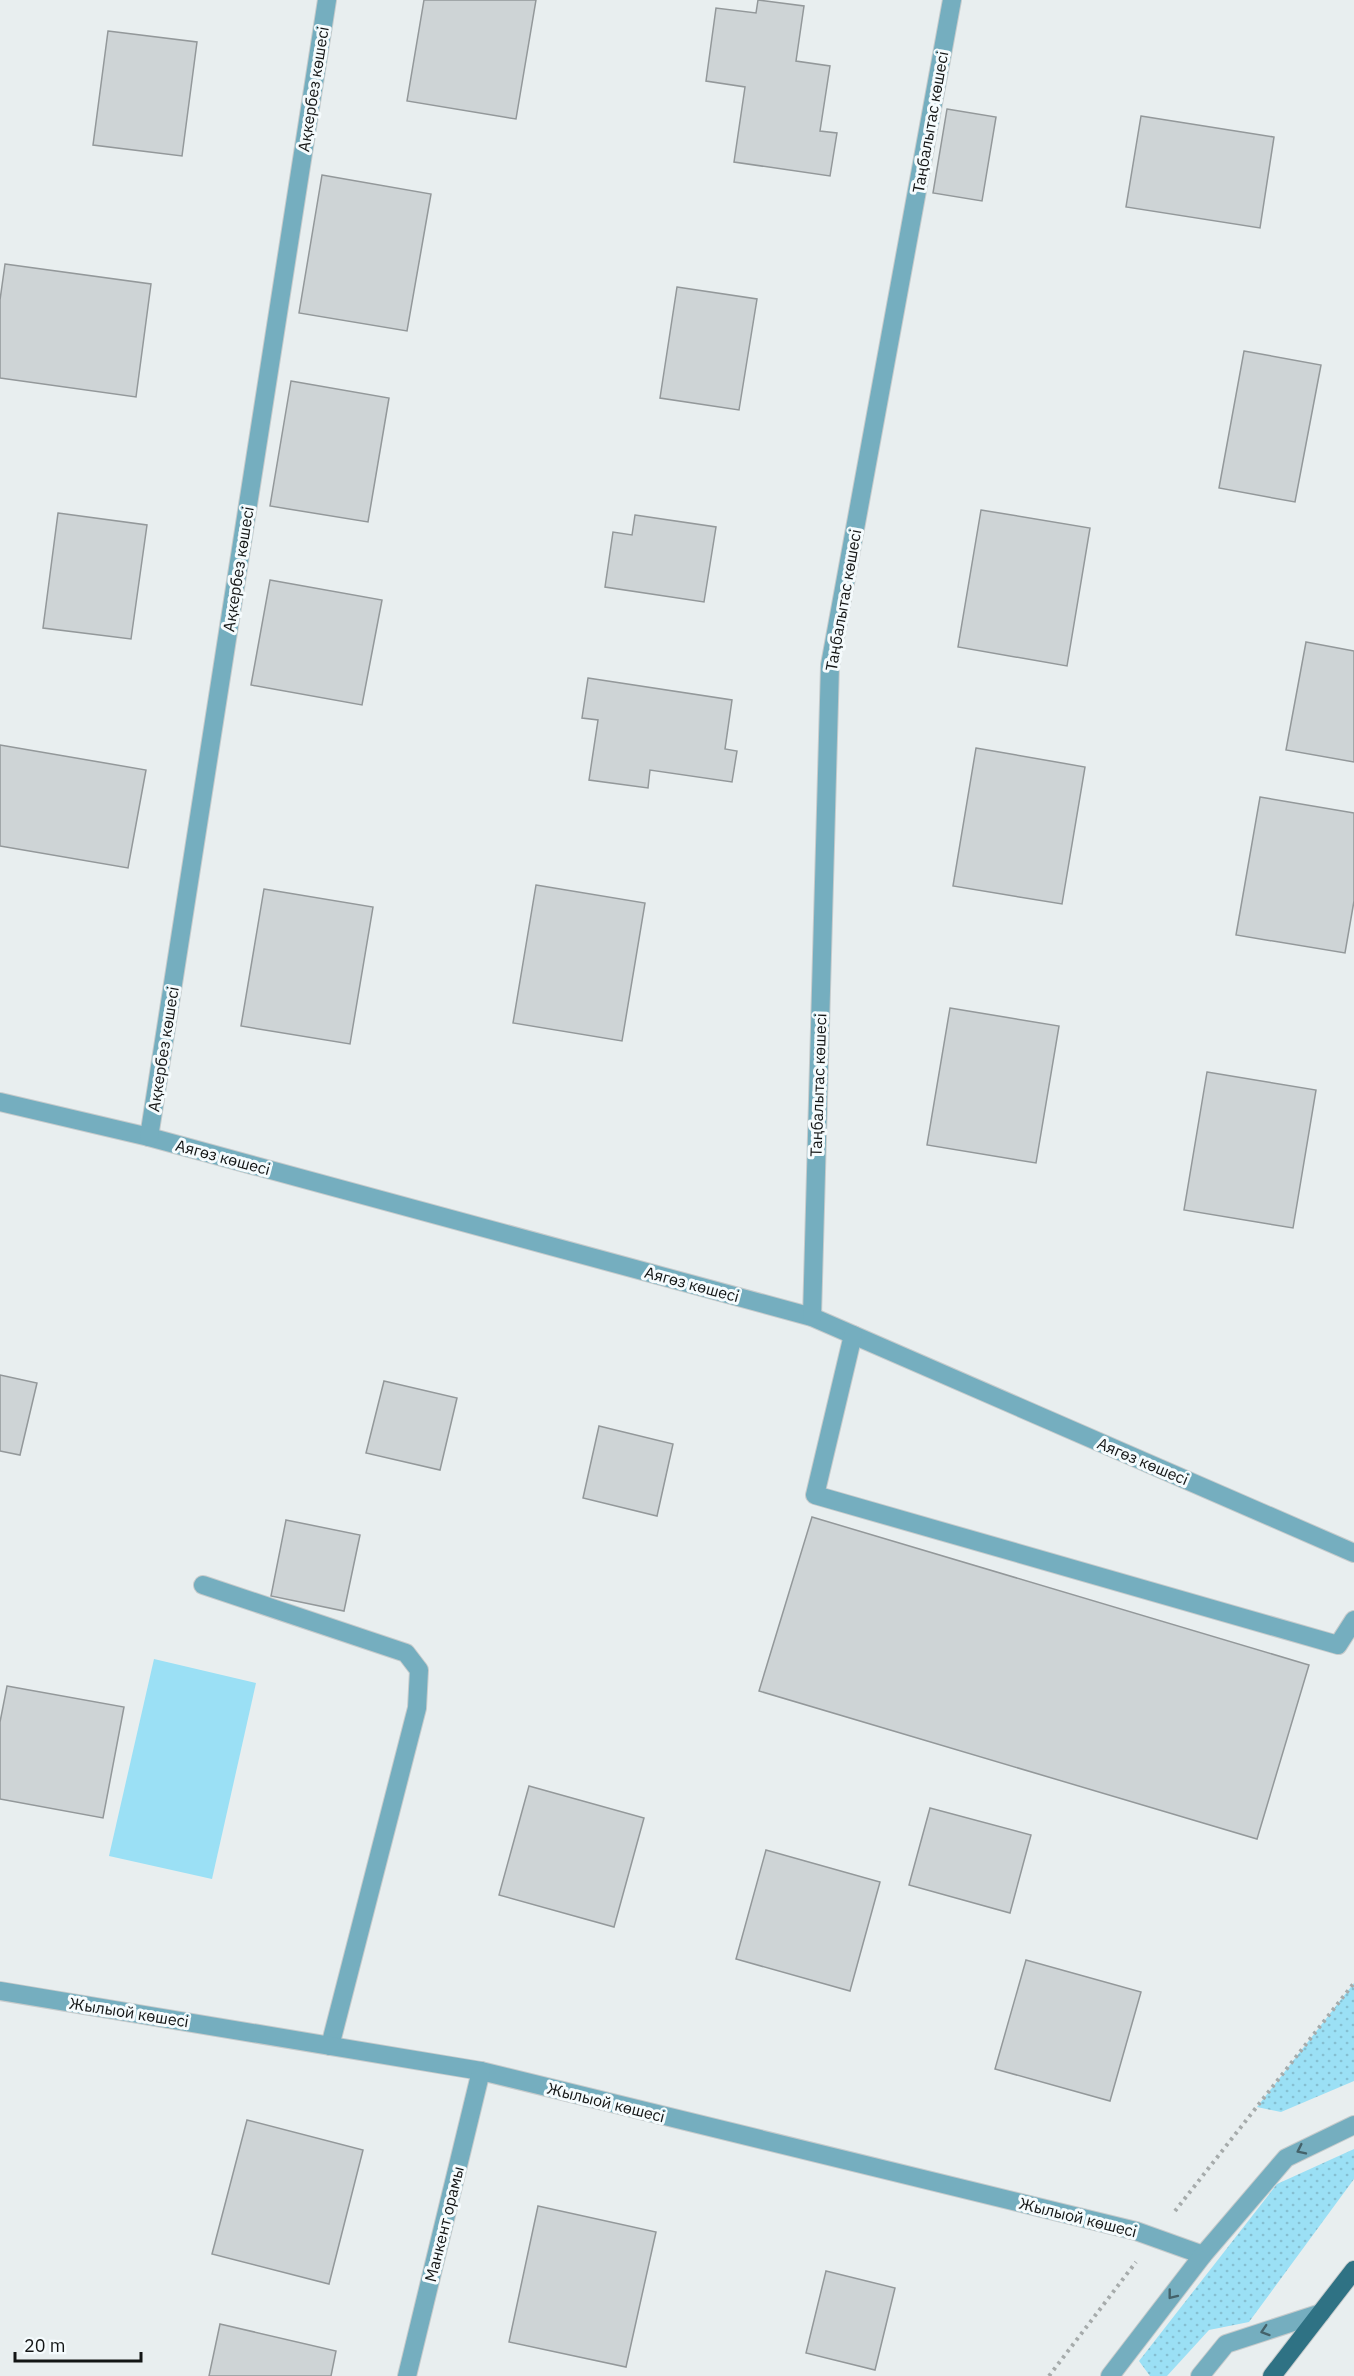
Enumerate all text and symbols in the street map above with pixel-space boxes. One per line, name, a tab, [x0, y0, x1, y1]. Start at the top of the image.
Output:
street label: Ақкербез көшесі	[293, 25, 333, 153]
street label: Таңбалытас көшесі	[908, 50, 952, 194]
street label: Ақкербез көшесі	[218, 505, 258, 633]
street label: Таңбалытас көшесі	[821, 528, 865, 672]
street label: Ақкербез көшесі	[143, 985, 183, 1113]
street label: Таңбалытас көшесі	[806, 1013, 830, 1157]
street label: Аягөз көшесі	[173, 1135, 273, 1179]
street label: Аягөз көшесі	[642, 1262, 742, 1306]
street label: Аягөз көшесі	[1094, 1433, 1192, 1489]
street label: Жылыой көшесі	[68, 1993, 190, 2031]
street label: Жылыой көшесі	[545, 2078, 667, 2126]
one-way arrow	[1297, 2143, 1308, 2155]
street label: Манкент орамы	[420, 2164, 468, 2284]
street label: Жылыой көшесі	[1017, 2193, 1139, 2241]
one-way arrow	[1169, 2288, 1180, 2299]
one-way arrow	[1260, 2324, 1271, 2336]
scale bar	[15, 2325, 141, 2363]
text: 20 m	[24, 2334, 66, 2357]

